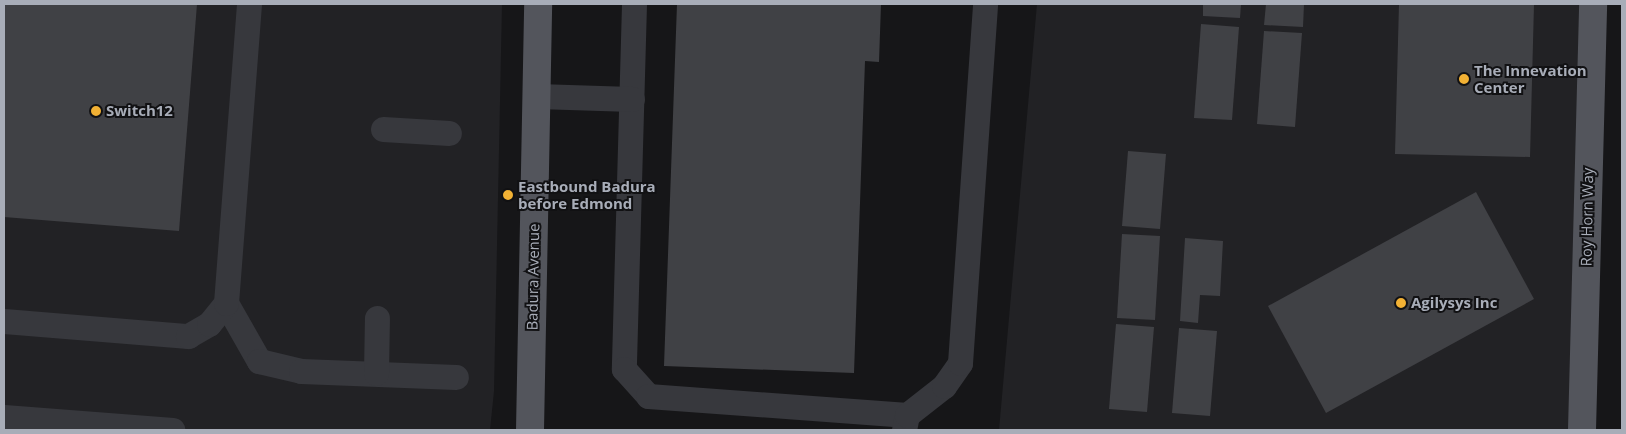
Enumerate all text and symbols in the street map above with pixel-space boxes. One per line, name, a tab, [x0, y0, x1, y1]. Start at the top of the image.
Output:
place label: The Innevation Center	[1474, 61, 1587, 96]
marker: The Innevation Center	[1458, 73, 1470, 85]
place label: Switch12	[106, 102, 173, 120]
marker: Switch12	[90, 105, 102, 117]
street label: Roy Horn Way	[1577, 167, 1597, 267]
place label: Eastbound Badura before Edmond	[518, 177, 656, 212]
marker: Eastbound Badura before Edmond	[502, 189, 514, 201]
street label: Badura Avenue	[523, 223, 543, 331]
place label: Agilysys Inc	[1411, 294, 1497, 312]
marker: Agilysys Inc	[1395, 297, 1407, 309]

